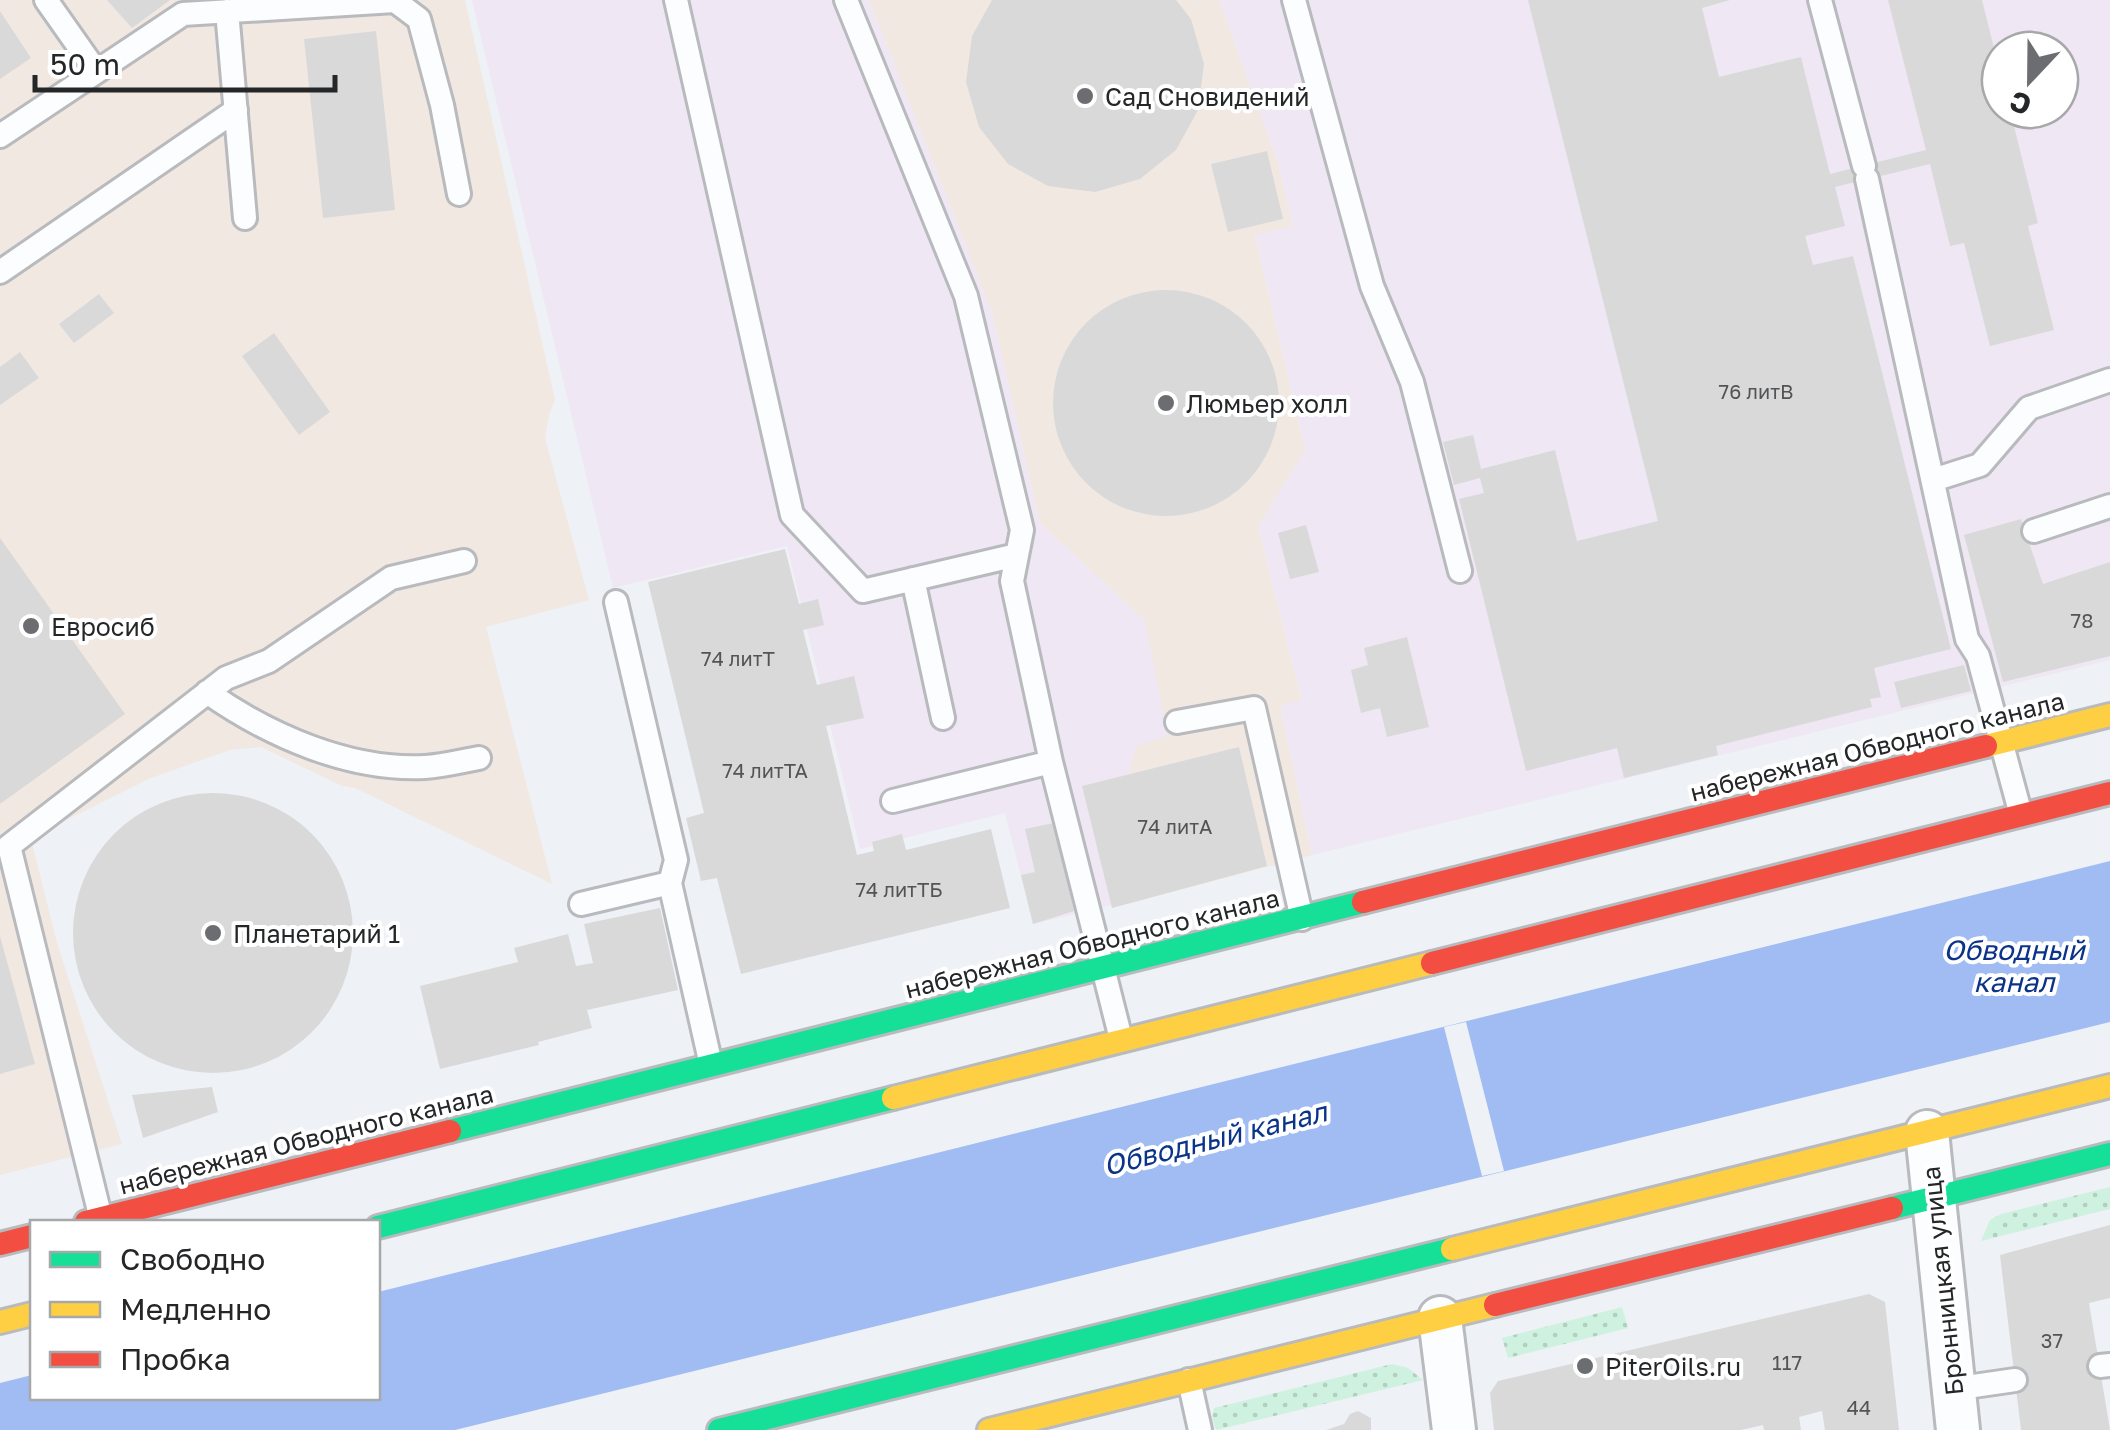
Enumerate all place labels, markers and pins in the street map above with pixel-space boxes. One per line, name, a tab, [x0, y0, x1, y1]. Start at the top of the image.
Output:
place label: Сад Сновидений	[1105, 81, 1310, 112]
marker: Сад Сновидений	[1074, 85, 1096, 107]
place label: Люмьер холл	[1186, 388, 1348, 419]
marker: Люмьер холл	[1155, 392, 1177, 414]
place label: Евросиб	[51, 611, 155, 642]
marker: Евросиб	[20, 615, 42, 637]
place label: Планетарий 1	[233, 918, 400, 949]
marker: Планетарий 1	[202, 922, 224, 944]
place label: PiterOils.ru	[1605, 1351, 1741, 1382]
marker: PiterOils.ru	[1574, 1355, 1596, 1377]

